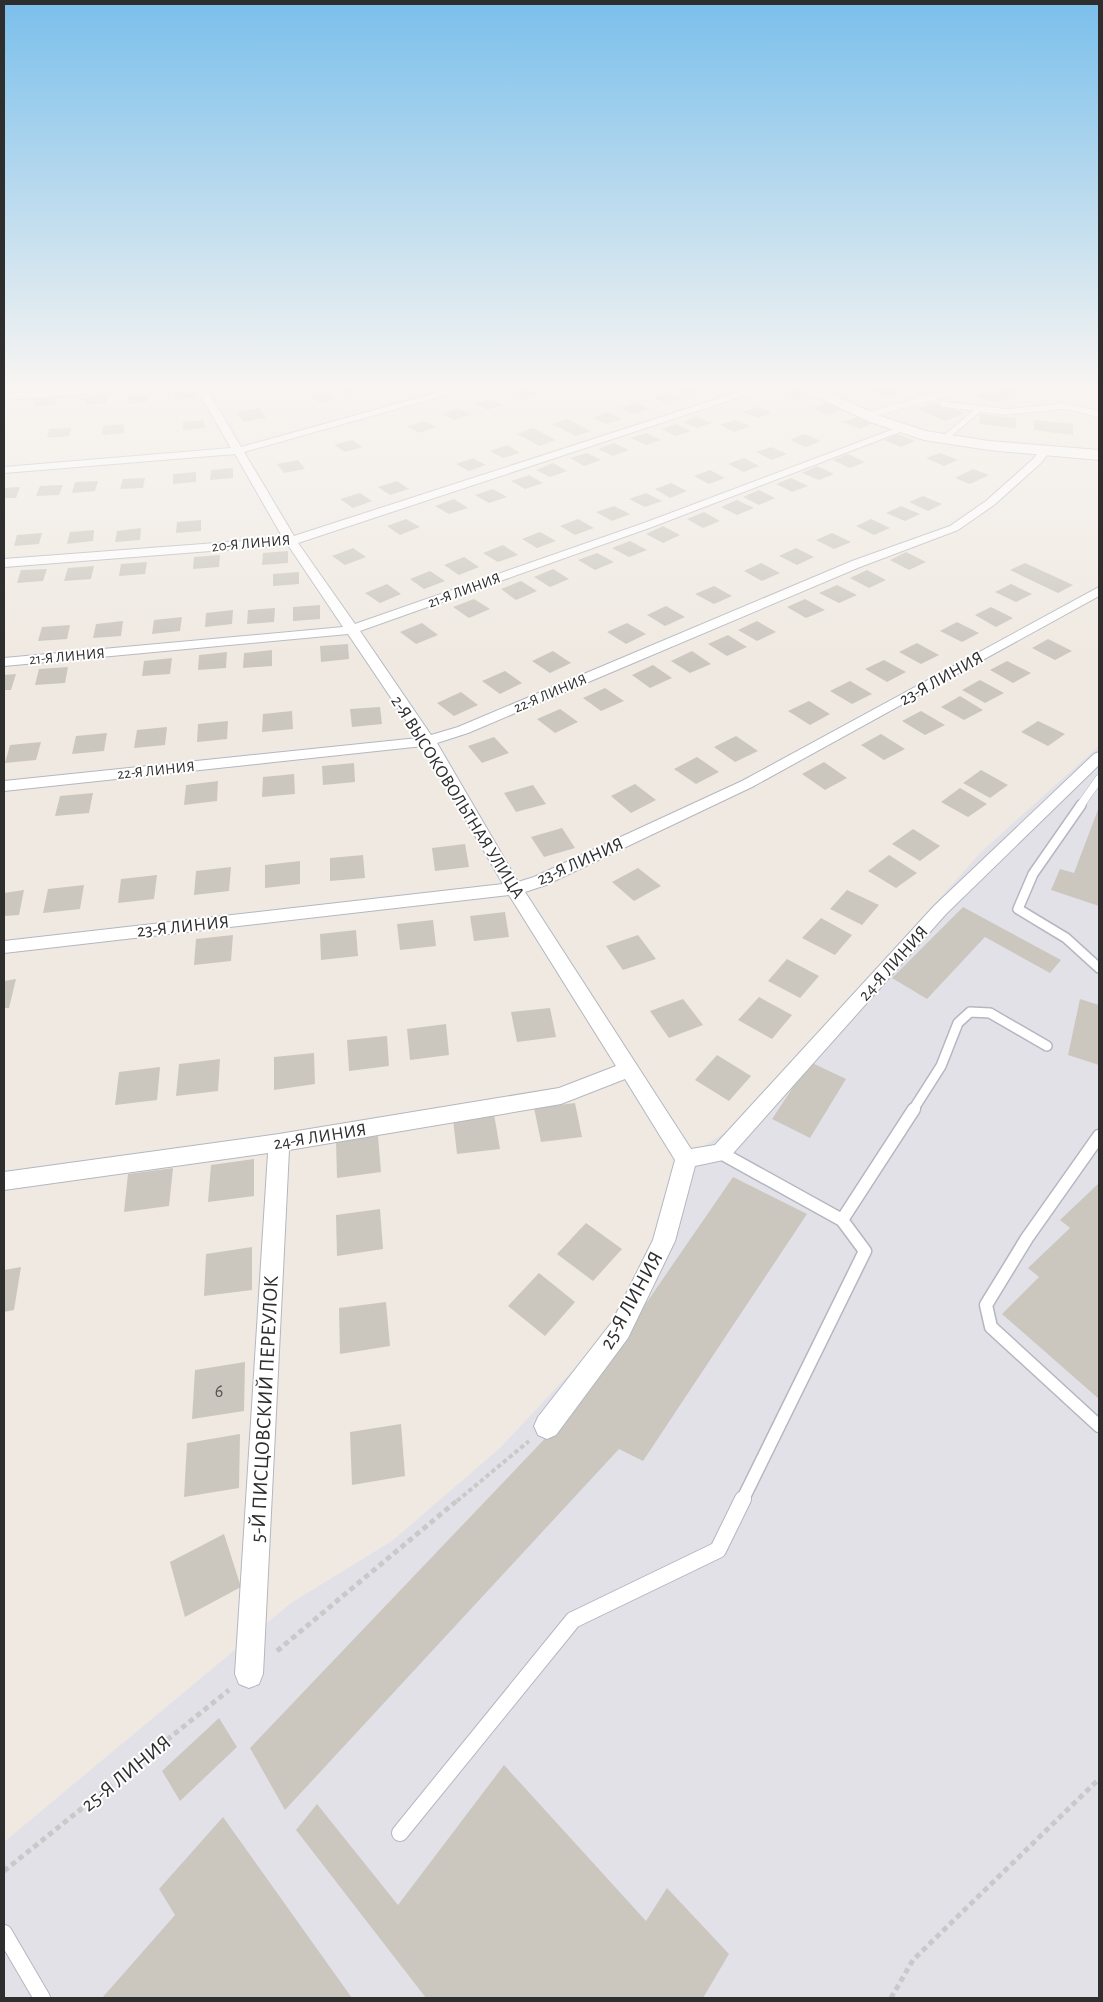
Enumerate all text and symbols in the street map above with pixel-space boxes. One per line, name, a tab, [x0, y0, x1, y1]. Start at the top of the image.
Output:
street label: 20-Я ЛИНИЯ	[211, 533, 291, 554]
street label: 21-Я ЛИНИЯ	[426, 570, 503, 611]
street label: 21-Я ЛИНИЯ	[28, 646, 106, 667]
street label: 23-Я ЛИНИЯ	[897, 649, 986, 709]
street label: 22-Я ЛИНИЯ	[511, 671, 589, 716]
street label: 2-Я ВЫСОКОВОЛЬТНАЯ УЛИЦА	[387, 693, 527, 903]
street label: 22-Я ЛИНИЯ	[117, 759, 196, 782]
street label: 23-Я ЛИНИЯ	[534, 835, 626, 889]
street label: 23-Я ЛИНИЯ	[136, 913, 230, 941]
street label: 24-Я ЛИНИЯ	[856, 923, 932, 1005]
street label: 24-Я ЛИНИЯ	[272, 1121, 368, 1153]
street label: 25-Я ЛИНИЯ	[596, 1248, 667, 1353]
street label: 5-Й ПИСЦОВСКИЙ ПЕРЕУЛОК	[246, 1275, 282, 1543]
house number: 6	[215, 1383, 223, 1401]
street label: 25-Я ЛИНИЯ	[78, 1731, 175, 1816]

